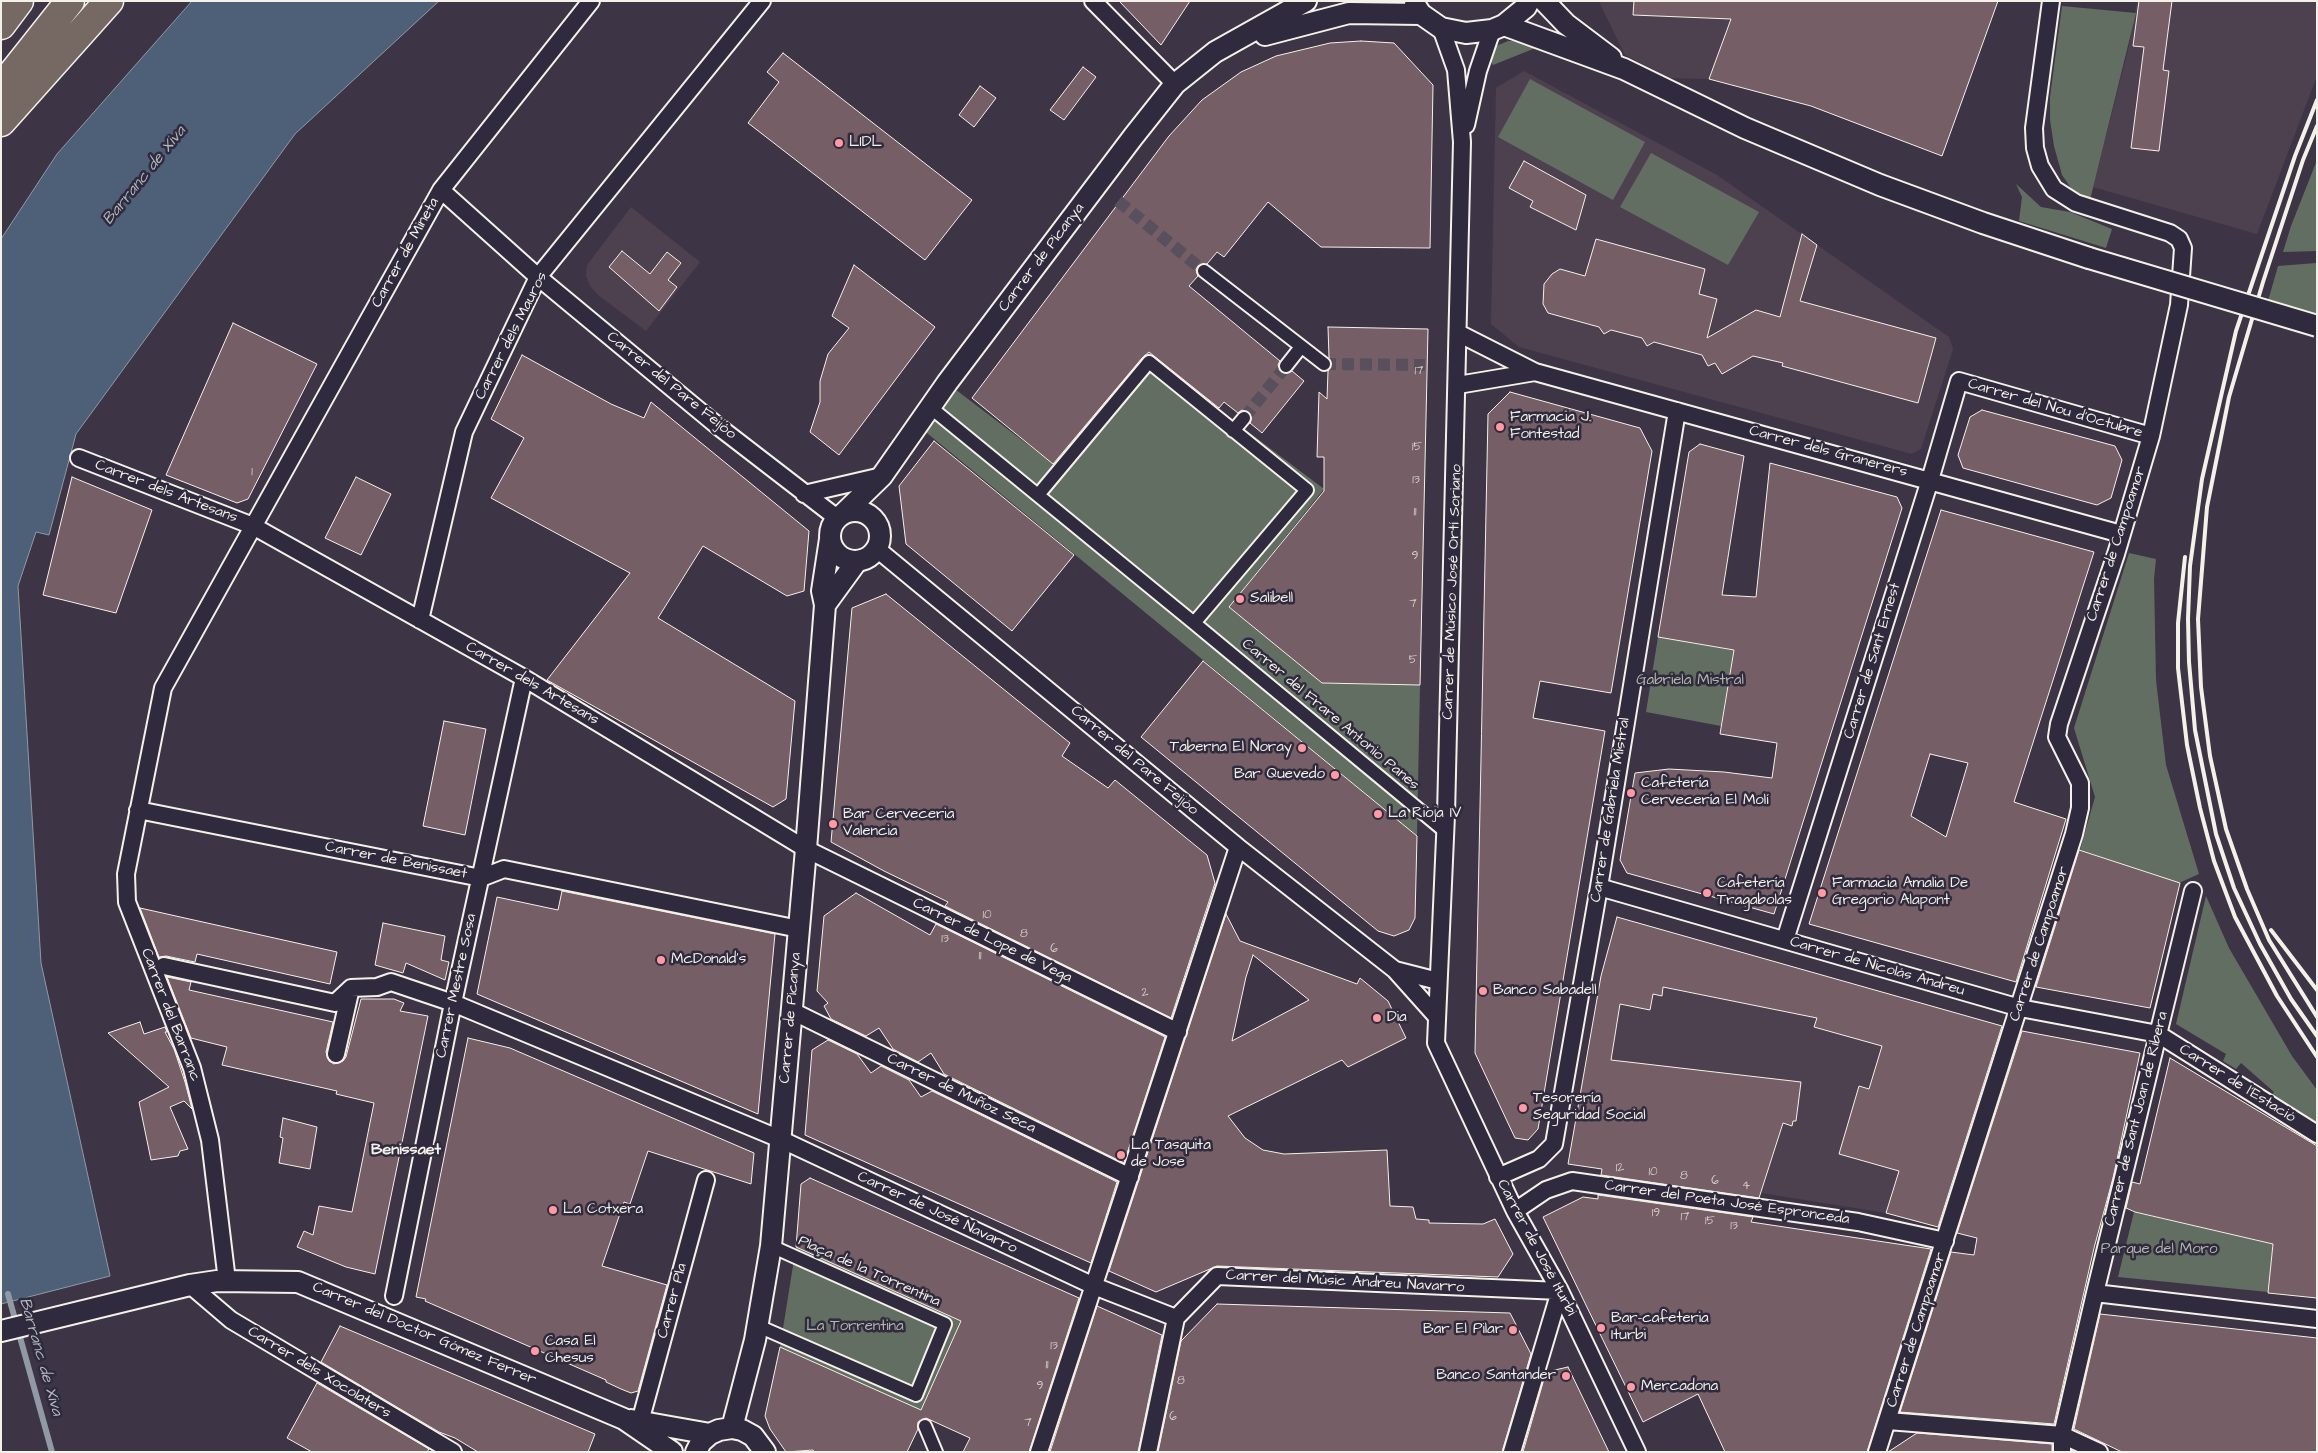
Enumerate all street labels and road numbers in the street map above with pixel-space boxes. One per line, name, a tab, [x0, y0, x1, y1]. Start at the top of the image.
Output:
street label: Carrer de Mineta	[368, 195, 444, 311]
street label: Carrer de Picanya	[995, 200, 1089, 316]
street label: Carrer dels Mauros	[472, 269, 552, 403]
street label: Carrer del Pare Feijóo	[603, 328, 739, 444]
street label: Carrer del Nou d'Octubre	[1966, 375, 2144, 443]
street label: Carrer dels Granerers	[1747, 422, 1909, 482]
street label: Carrer dels Artesans	[92, 457, 240, 527]
street label: Carrer de Músico José Ortí Soriano	[1440, 464, 1466, 720]
street label: Carrer de Campoamor	[2083, 464, 2151, 624]
street label: Carrer de Sant Ernest	[1841, 581, 1905, 741]
street label: Carrer del Frare Antonio Panes	[1238, 635, 1422, 795]
street label: Carrer dels Artesans	[462, 638, 602, 730]
street label: Carrer del Pare Feijóo	[1066, 702, 1202, 820]
street label: Carrer de Gabriela Mistral	[1588, 716, 1634, 904]
street label: Carrer de Benissaet	[323, 838, 469, 884]
street label: Carrer de Campoamor	[2006, 864, 2074, 1024]
street label: Carrer de Lope de Vega	[909, 895, 1075, 987]
street label: Carrer Mestre Sosa	[433, 912, 481, 1060]
street label: Carrer de Nicolás Andreu	[1788, 933, 1966, 1001]
street label: Carrer del Barranc	[136, 946, 204, 1084]
street label: Carrer de Picanya	[776, 952, 806, 1084]
street label: Carrer de Sant Joan de Ribera	[2102, 1010, 2172, 1228]
street label: Carrer de l'Estació	[2175, 1041, 2299, 1127]
street label: Carrer de Muñoz Seca	[884, 1050, 1038, 1138]
street label: Carrer de José Navarro	[854, 1168, 1020, 1258]
street label: Carrer de José Iturbi	[1492, 1177, 1580, 1319]
street label: Carrer del Poeta José Espronceda	[1603, 1177, 1851, 1229]
street label: Plaça de la Torrentina	[795, 1232, 943, 1312]
street label: Carrer de Campoamor	[1883, 1250, 1951, 1410]
street label: Carrer Pla	[654, 1262, 692, 1340]
street label: Carrer del Músic Andreu Navarro	[1225, 1267, 1465, 1297]
street label: Carrer del Doctor Gómez Ferrer	[309, 1279, 539, 1389]
street label: Carrer dels Xocolaters	[244, 1323, 394, 1423]

